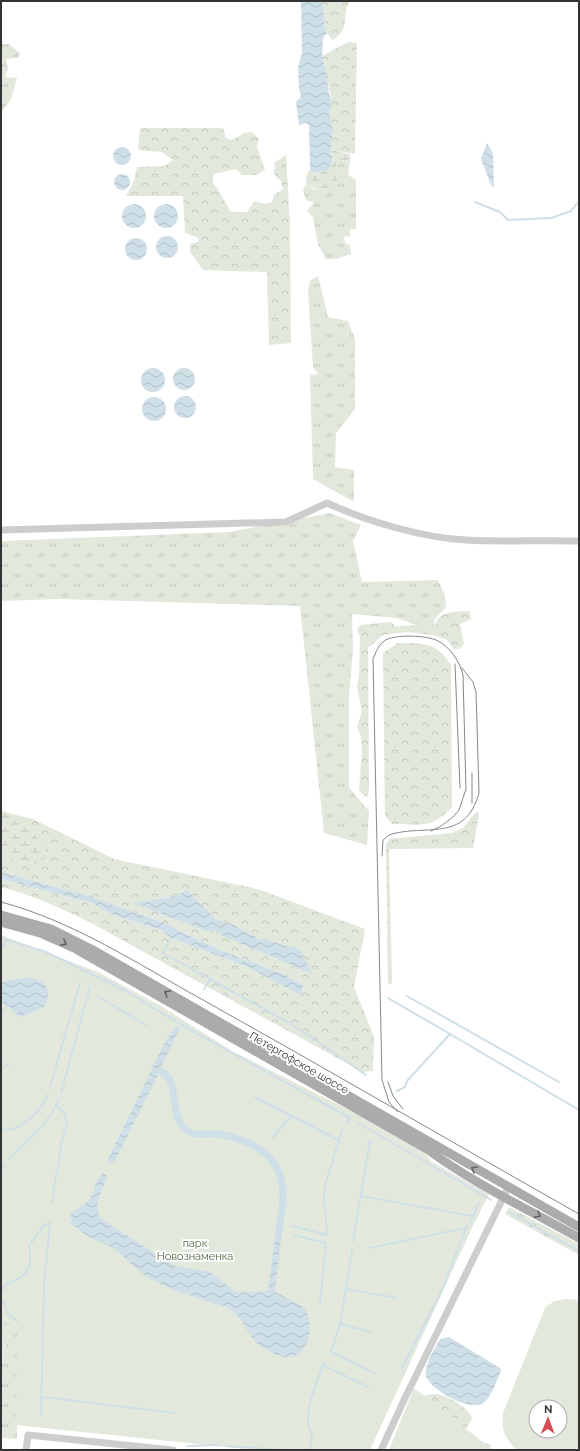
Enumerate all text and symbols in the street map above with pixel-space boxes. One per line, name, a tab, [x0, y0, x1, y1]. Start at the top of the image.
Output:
one-way arrow	[60, 938, 68, 946]
one-way arrow	[164, 990, 171, 997]
street label: Петергофское шоссе	[247, 1029, 351, 1097]
one-way arrow	[471, 1166, 478, 1173]
one-way arrow	[534, 1211, 541, 1218]
park label: парк Новознаменка	[157, 1237, 233, 1263]
north arrow	[528, 1399, 568, 1439]
text: N	[544, 1403, 552, 1416]

